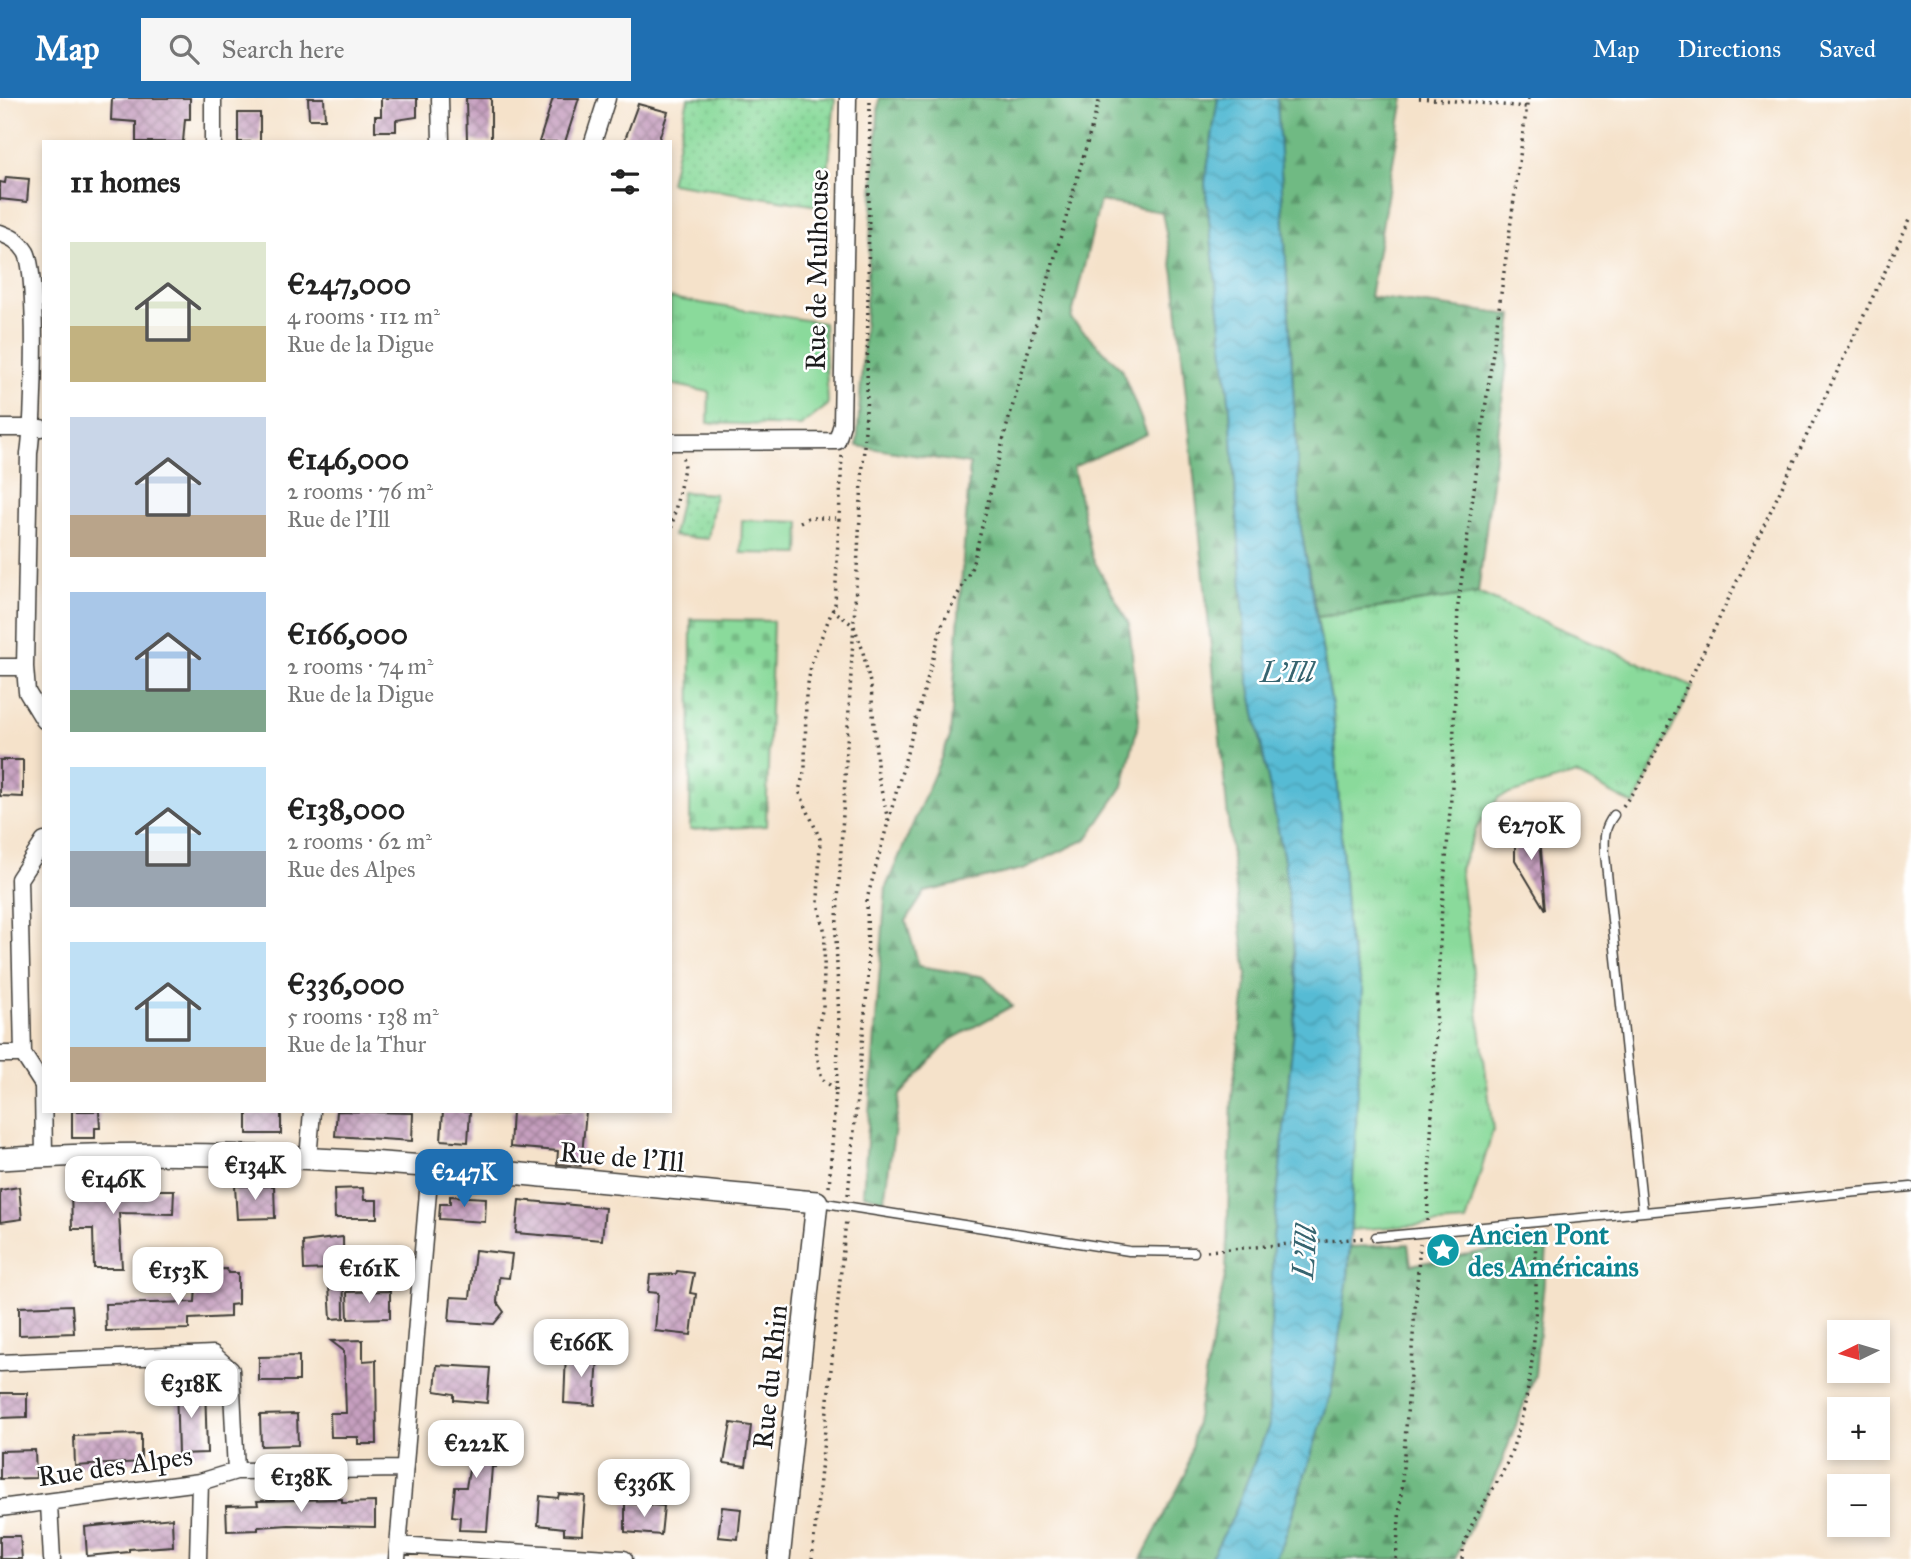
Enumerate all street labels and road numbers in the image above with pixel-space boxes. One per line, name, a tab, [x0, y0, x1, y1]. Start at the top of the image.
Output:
street label: Rue de Mulhouse	[798, 169, 836, 371]
street label: Rue de l'Ill	[558, 1134, 686, 1180]
street label: Rue du Rhin	[745, 1303, 795, 1451]
street label: Rue des Alpes	[35, 1438, 195, 1494]

